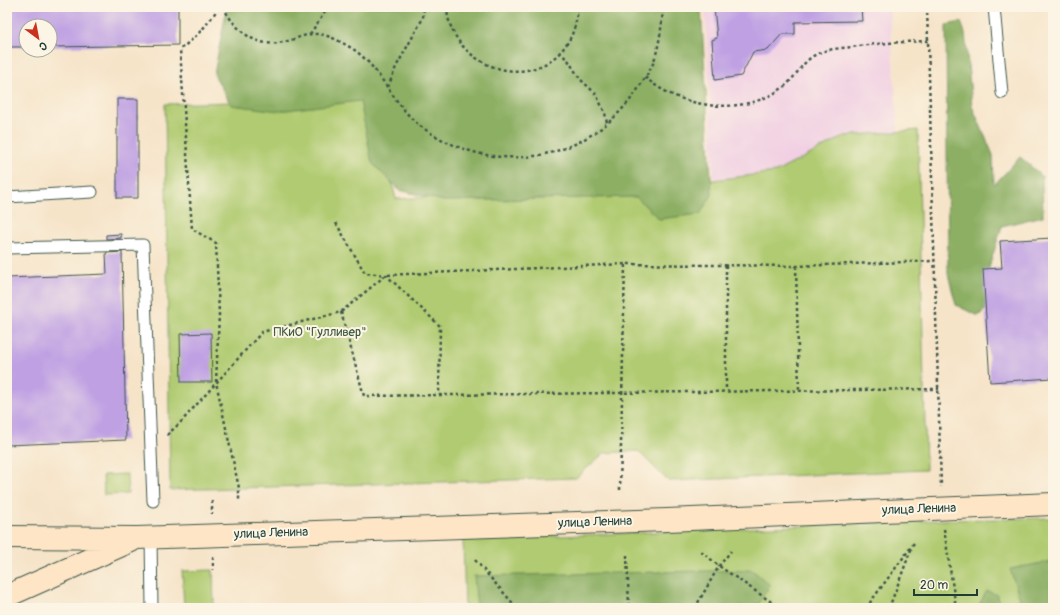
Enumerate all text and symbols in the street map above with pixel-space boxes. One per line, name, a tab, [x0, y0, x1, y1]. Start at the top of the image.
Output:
north arrow	[18, 18, 58, 58]
text: С	[37, 39, 49, 53]
park label: ПКиО "Гулливер"	[274, 324, 366, 340]
street label: улица Ленина	[881, 500, 956, 518]
street label: улица Ленина	[557, 513, 632, 531]
street label: улица Ленина	[233, 524, 308, 542]
scale bar	[914, 571, 977, 597]
text: 20 m	[920, 578, 949, 593]

